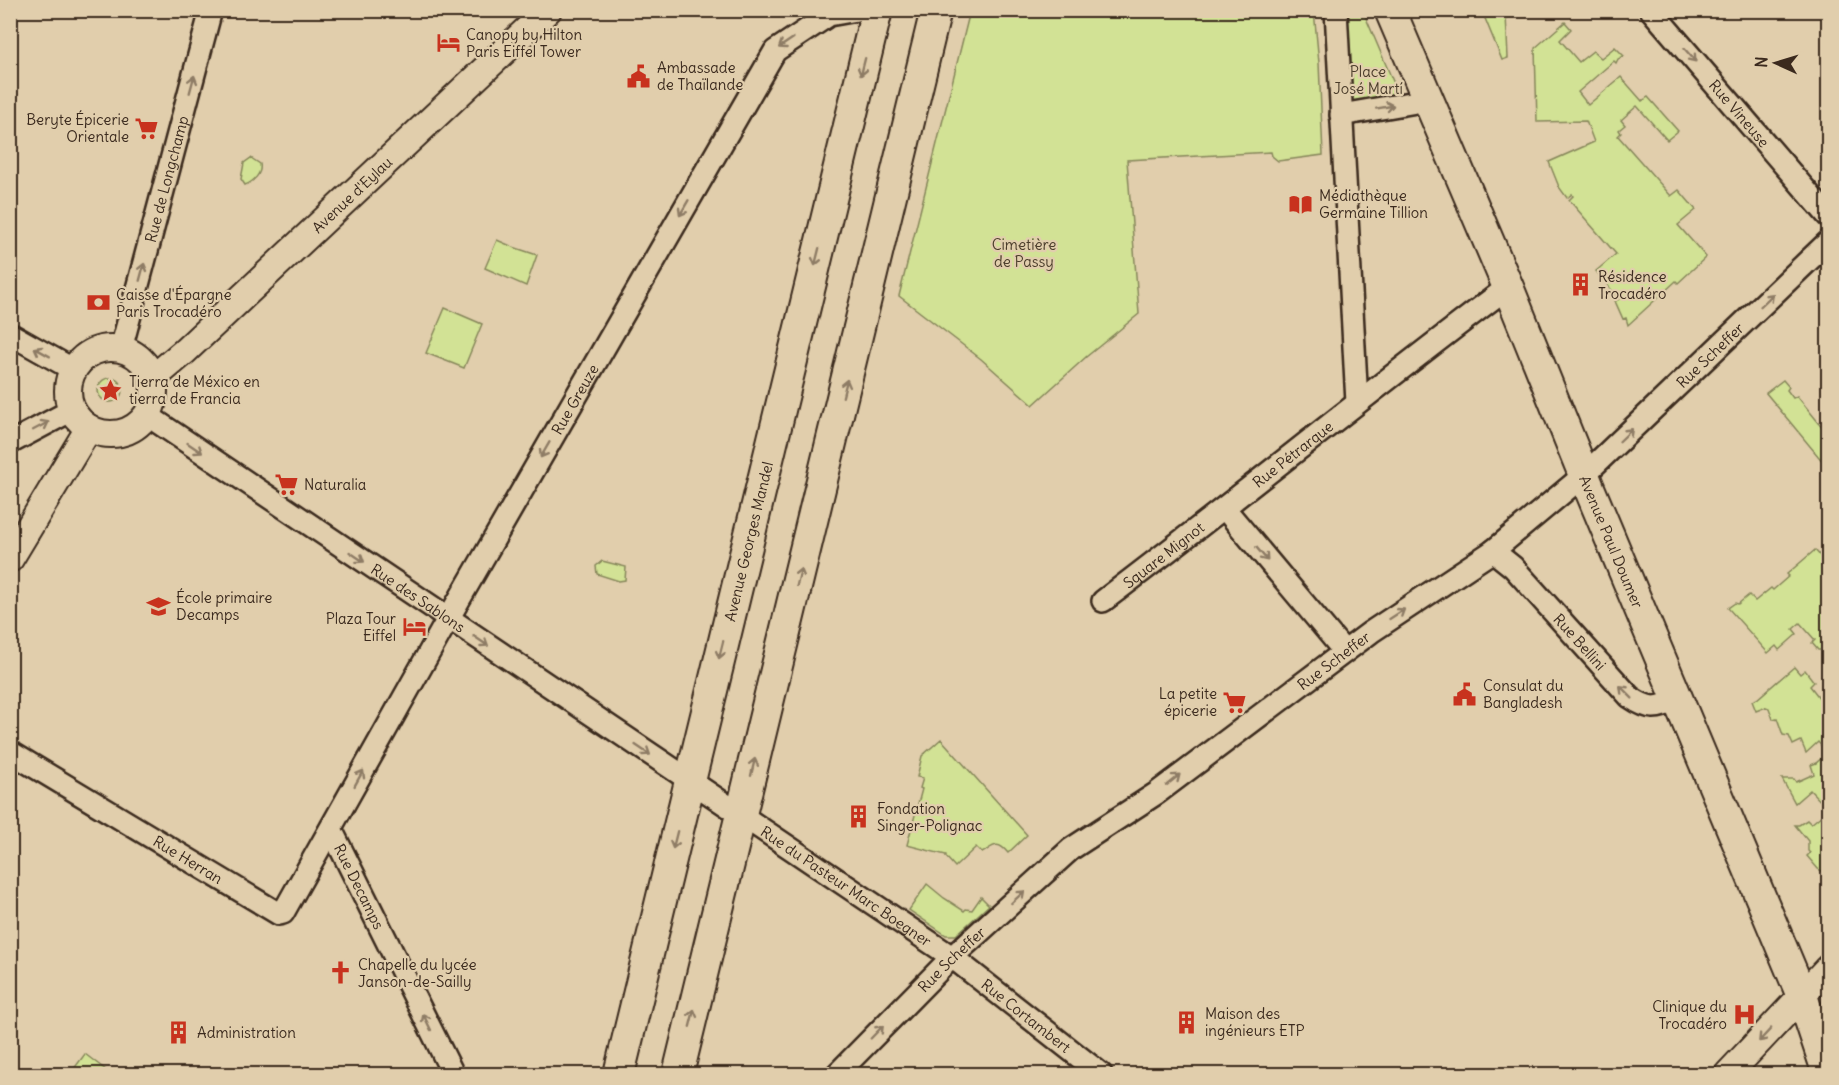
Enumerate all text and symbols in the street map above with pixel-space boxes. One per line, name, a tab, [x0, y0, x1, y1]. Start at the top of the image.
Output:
place label: Canopy by Hilton Paris Eiffel Tower	[466, 25, 582, 61]
hotel icon: Canopy by Hilton Paris Eiffel Tower	[435, 30, 461, 56]
north arrow	[1746, 33, 1806, 93]
one-way arrow	[779, 37, 795, 49]
one-way arrow	[1683, 47, 1697, 62]
text: N	[1751, 56, 1771, 68]
place label: Ambassade de Thaïlande	[657, 58, 743, 94]
one-way arrow	[857, 58, 869, 77]
park label: Place José Martí	[1333, 62, 1403, 98]
public building icon: Ambassade de Thaïlande	[626, 63, 652, 89]
one-way arrow	[187, 75, 198, 94]
street label: Rue Vineuse	[1705, 75, 1774, 151]
one-way arrow	[1374, 102, 1394, 113]
place label: Beryte Épicerie Orientale	[26, 110, 129, 146]
street label: Rue de Longchamp	[140, 113, 192, 244]
supermarket icon: Beryte Épicerie Orientale	[134, 115, 160, 141]
street label: Avenue d'Eylau	[308, 152, 396, 237]
place label: Médiathèque Germaine Tillion	[1319, 186, 1428, 222]
library icon: Médiathèque Germaine Tillion	[1288, 191, 1314, 217]
one-way arrow	[678, 199, 690, 216]
park label: Cimetière de Passy	[992, 235, 1056, 271]
one-way arrow	[811, 247, 823, 266]
one-way arrow	[137, 263, 148, 282]
place label: Résidence Trocadéro	[1598, 267, 1667, 303]
building icon: Résidence Trocadéro	[1567, 272, 1593, 298]
place label: Caisse d'Épargne Paris Trocadéro	[116, 285, 232, 321]
bank icon: Caisse d'Épargne Paris Trocadéro	[85, 290, 111, 316]
one-way arrow	[1760, 293, 1775, 308]
street label: Rue Scheffer	[1672, 318, 1747, 392]
one-way arrow	[34, 346, 51, 358]
street label: Rue Greuze	[547, 360, 602, 438]
place label: Tierra de México en tierra de Francia	[129, 372, 260, 408]
place icon: Tierra de México en tierra de Francia	[98, 377, 124, 403]
one-way arrow	[839, 379, 851, 398]
street label: Rue Pétrarque	[1249, 416, 1337, 491]
one-way arrow	[32, 420, 50, 431]
one-way arrow	[1619, 428, 1634, 442]
one-way arrow	[539, 441, 551, 458]
one-way arrow	[186, 442, 203, 454]
street label: Avenue Georges Mandel	[720, 460, 777, 623]
supermarket icon: Naturalia	[273, 471, 299, 497]
street label: Avenue Paul Doumer	[1576, 473, 1648, 611]
place label: Naturalia	[304, 475, 367, 494]
street label: Square Mignot	[1119, 518, 1208, 592]
one-way arrow	[1255, 546, 1269, 561]
one-way arrow	[348, 551, 364, 563]
street label: Rue des Sablons	[367, 559, 469, 636]
one-way arrow	[793, 568, 805, 587]
place label: École primaire Decamps	[176, 588, 272, 624]
school or university icon: École primaire Decamps	[145, 593, 171, 619]
one-way arrow	[1389, 608, 1405, 620]
place label: Plaza Tour Eiffel	[326, 609, 396, 645]
street label: Rue Bellini	[1550, 609, 1611, 674]
hotel icon: Plaza Tour Eiffel	[401, 614, 427, 640]
street label: Rue Scheffer	[1293, 627, 1373, 694]
one-way arrow	[472, 635, 489, 647]
one-way arrow	[715, 641, 727, 660]
place label: Consulat du Bangladesh	[1483, 676, 1564, 712]
public building icon: Consulat du Bangladesh	[1452, 681, 1478, 707]
place label: La petite épicerie	[1159, 684, 1217, 720]
one-way arrow	[1618, 685, 1633, 699]
supermarket icon: La petite épicerie	[1222, 689, 1248, 715]
one-way arrow	[634, 744, 651, 756]
one-way arrow	[748, 758, 760, 777]
one-way arrow	[354, 769, 365, 787]
one-way arrow	[1165, 773, 1180, 787]
place label: Fondation Singer-Polignac	[877, 799, 983, 835]
building icon: Fondation Singer-Polignac	[846, 804, 872, 830]
street label: Rue du Pasteur Marc Boegner	[757, 822, 935, 950]
one-way arrow	[669, 830, 681, 849]
street label: Rue Herran	[150, 831, 227, 888]
street label: Rue Decamps	[330, 840, 389, 932]
one-way arrow	[1010, 890, 1025, 904]
street label: Rue Scheffer	[914, 922, 989, 996]
place label: Chapelle du lycée Janson-de-Sailly	[358, 955, 477, 991]
church icon: Chapelle du lycée Janson-de-Sailly	[327, 960, 353, 986]
street label: Rue Cortambert	[978, 974, 1075, 1056]
place label: Clinique du Trocadéro	[1652, 997, 1727, 1033]
hospital icon: Clinique du Trocadéro	[1732, 1002, 1758, 1028]
place label: Maison des ingénieurs ETP	[1205, 1004, 1305, 1040]
one-way arrow	[687, 1008, 699, 1027]
building icon: Maison des ingénieurs ETP	[1174, 1009, 1200, 1035]
one-way arrow	[421, 1014, 433, 1031]
building icon: Administration	[166, 1019, 192, 1045]
place label: Administration	[197, 1023, 296, 1042]
one-way arrow	[870, 1025, 884, 1040]
one-way arrow	[1758, 1027, 1772, 1042]

